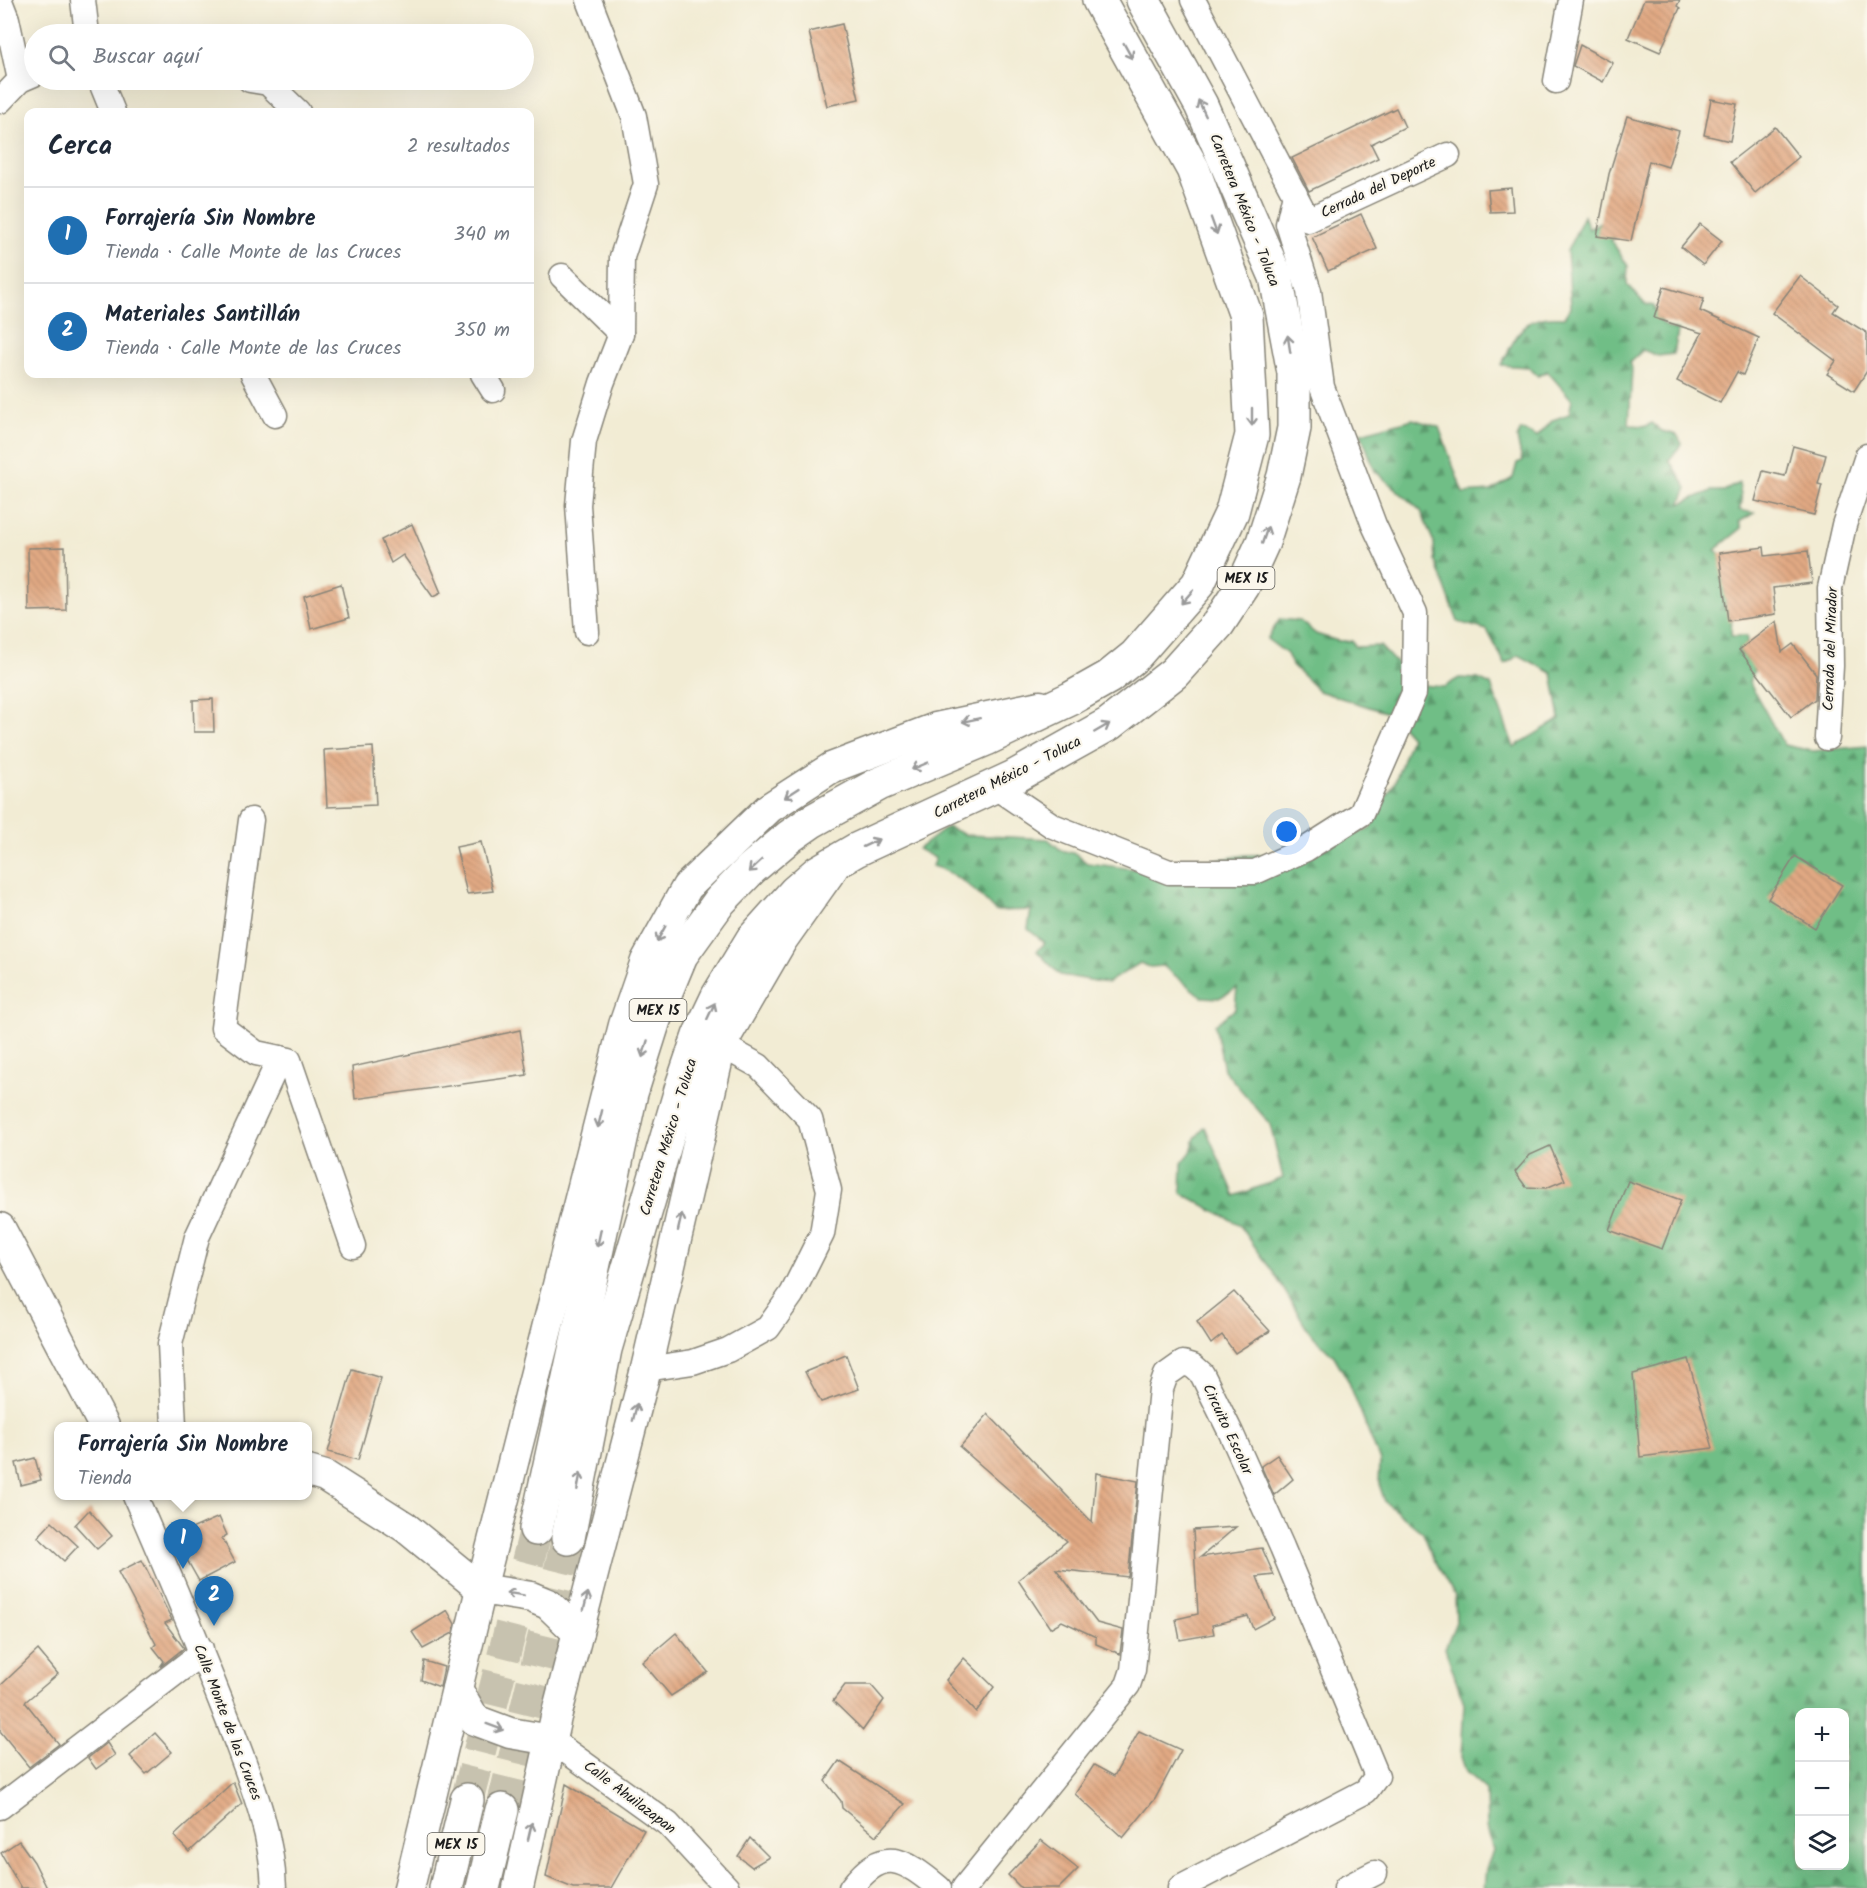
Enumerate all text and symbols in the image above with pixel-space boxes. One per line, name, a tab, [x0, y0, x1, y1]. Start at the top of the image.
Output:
search box	[24, 24, 534, 90]
text: Buscar aquí	[93, 40, 200, 75]
icon: search	[45, 41, 78, 74]
one-way arrow	[1122, 42, 1134, 59]
one-way arrow	[1195, 99, 1207, 117]
text: Cerca	[48, 126, 112, 168]
street label: Carretera México - Toluca	[1202, 130, 1286, 291]
text: 2 resultados	[407, 131, 510, 163]
street label: Cerrada del Deporte	[1317, 150, 1440, 225]
text: Forrajería Sin Nombre	[105, 202, 316, 237]
one-way arrow	[1209, 216, 1220, 234]
text: 1	[64, 219, 71, 251]
text: 340 m	[454, 219, 510, 251]
text: Tienda · Calle Monte de las Cruces	[105, 237, 401, 269]
text: Materiales Santillán	[105, 298, 300, 333]
text: 2	[62, 315, 73, 347]
text: 350 m	[454, 315, 510, 347]
text: Tienda · Calle Monte de las Cruces	[105, 333, 401, 365]
one-way arrow	[1284, 335, 1295, 355]
one-way arrow	[1246, 406, 1258, 426]
one-way arrow	[1261, 526, 1272, 545]
road number: MEX 15	[1218, 567, 1274, 589]
street label: Cerrada del Mirador	[1817, 586, 1845, 711]
one-way arrow	[1180, 589, 1194, 604]
one-way arrow	[962, 715, 982, 726]
one-way arrow	[1093, 721, 1110, 733]
street label: Carretera México - Toluca	[929, 730, 1086, 826]
one-way arrow	[912, 761, 930, 772]
one-way arrow	[784, 787, 801, 799]
your location	[1272, 817, 1301, 846]
one-way arrow	[861, 837, 879, 849]
one-way arrow	[747, 859, 762, 873]
one-way arrow	[655, 925, 667, 942]
road number: MEX 15	[630, 999, 686, 1021]
one-way arrow	[705, 1002, 717, 1020]
one-way arrow	[639, 1039, 650, 1058]
street label: Carretera México - Toluca	[634, 1056, 704, 1219]
one-way arrow	[594, 1109, 606, 1128]
one-way arrow	[675, 1213, 686, 1232]
one-way arrow	[593, 1228, 605, 1247]
street label: Circuito Escolar	[1196, 1380, 1259, 1480]
one-way arrow	[629, 1403, 641, 1422]
popup	[54, 1422, 312, 1500]
text: Forrajería Sin Nombre	[78, 1428, 288, 1463]
text: Tienda	[78, 1463, 132, 1495]
one-way arrow	[574, 1471, 585, 1491]
pin: 1	[164, 1520, 202, 1569]
pin: 2	[194, 1576, 234, 1626]
one-way arrow	[505, 1589, 525, 1600]
one-way arrow	[581, 1591, 592, 1610]
street label: Calle Monte de las Cruces	[186, 1641, 268, 1805]
map controls	[1795, 1708, 1849, 1870]
button: +	[1795, 1708, 1849, 1762]
one-way arrow	[485, 1722, 504, 1733]
street label: Calle Ahuilazapan	[578, 1755, 681, 1841]
button: −	[1795, 1762, 1849, 1816]
button: layers	[1795, 1816, 1849, 1870]
one-way arrow	[525, 1822, 537, 1841]
road number: MEX 15	[428, 1833, 484, 1855]

